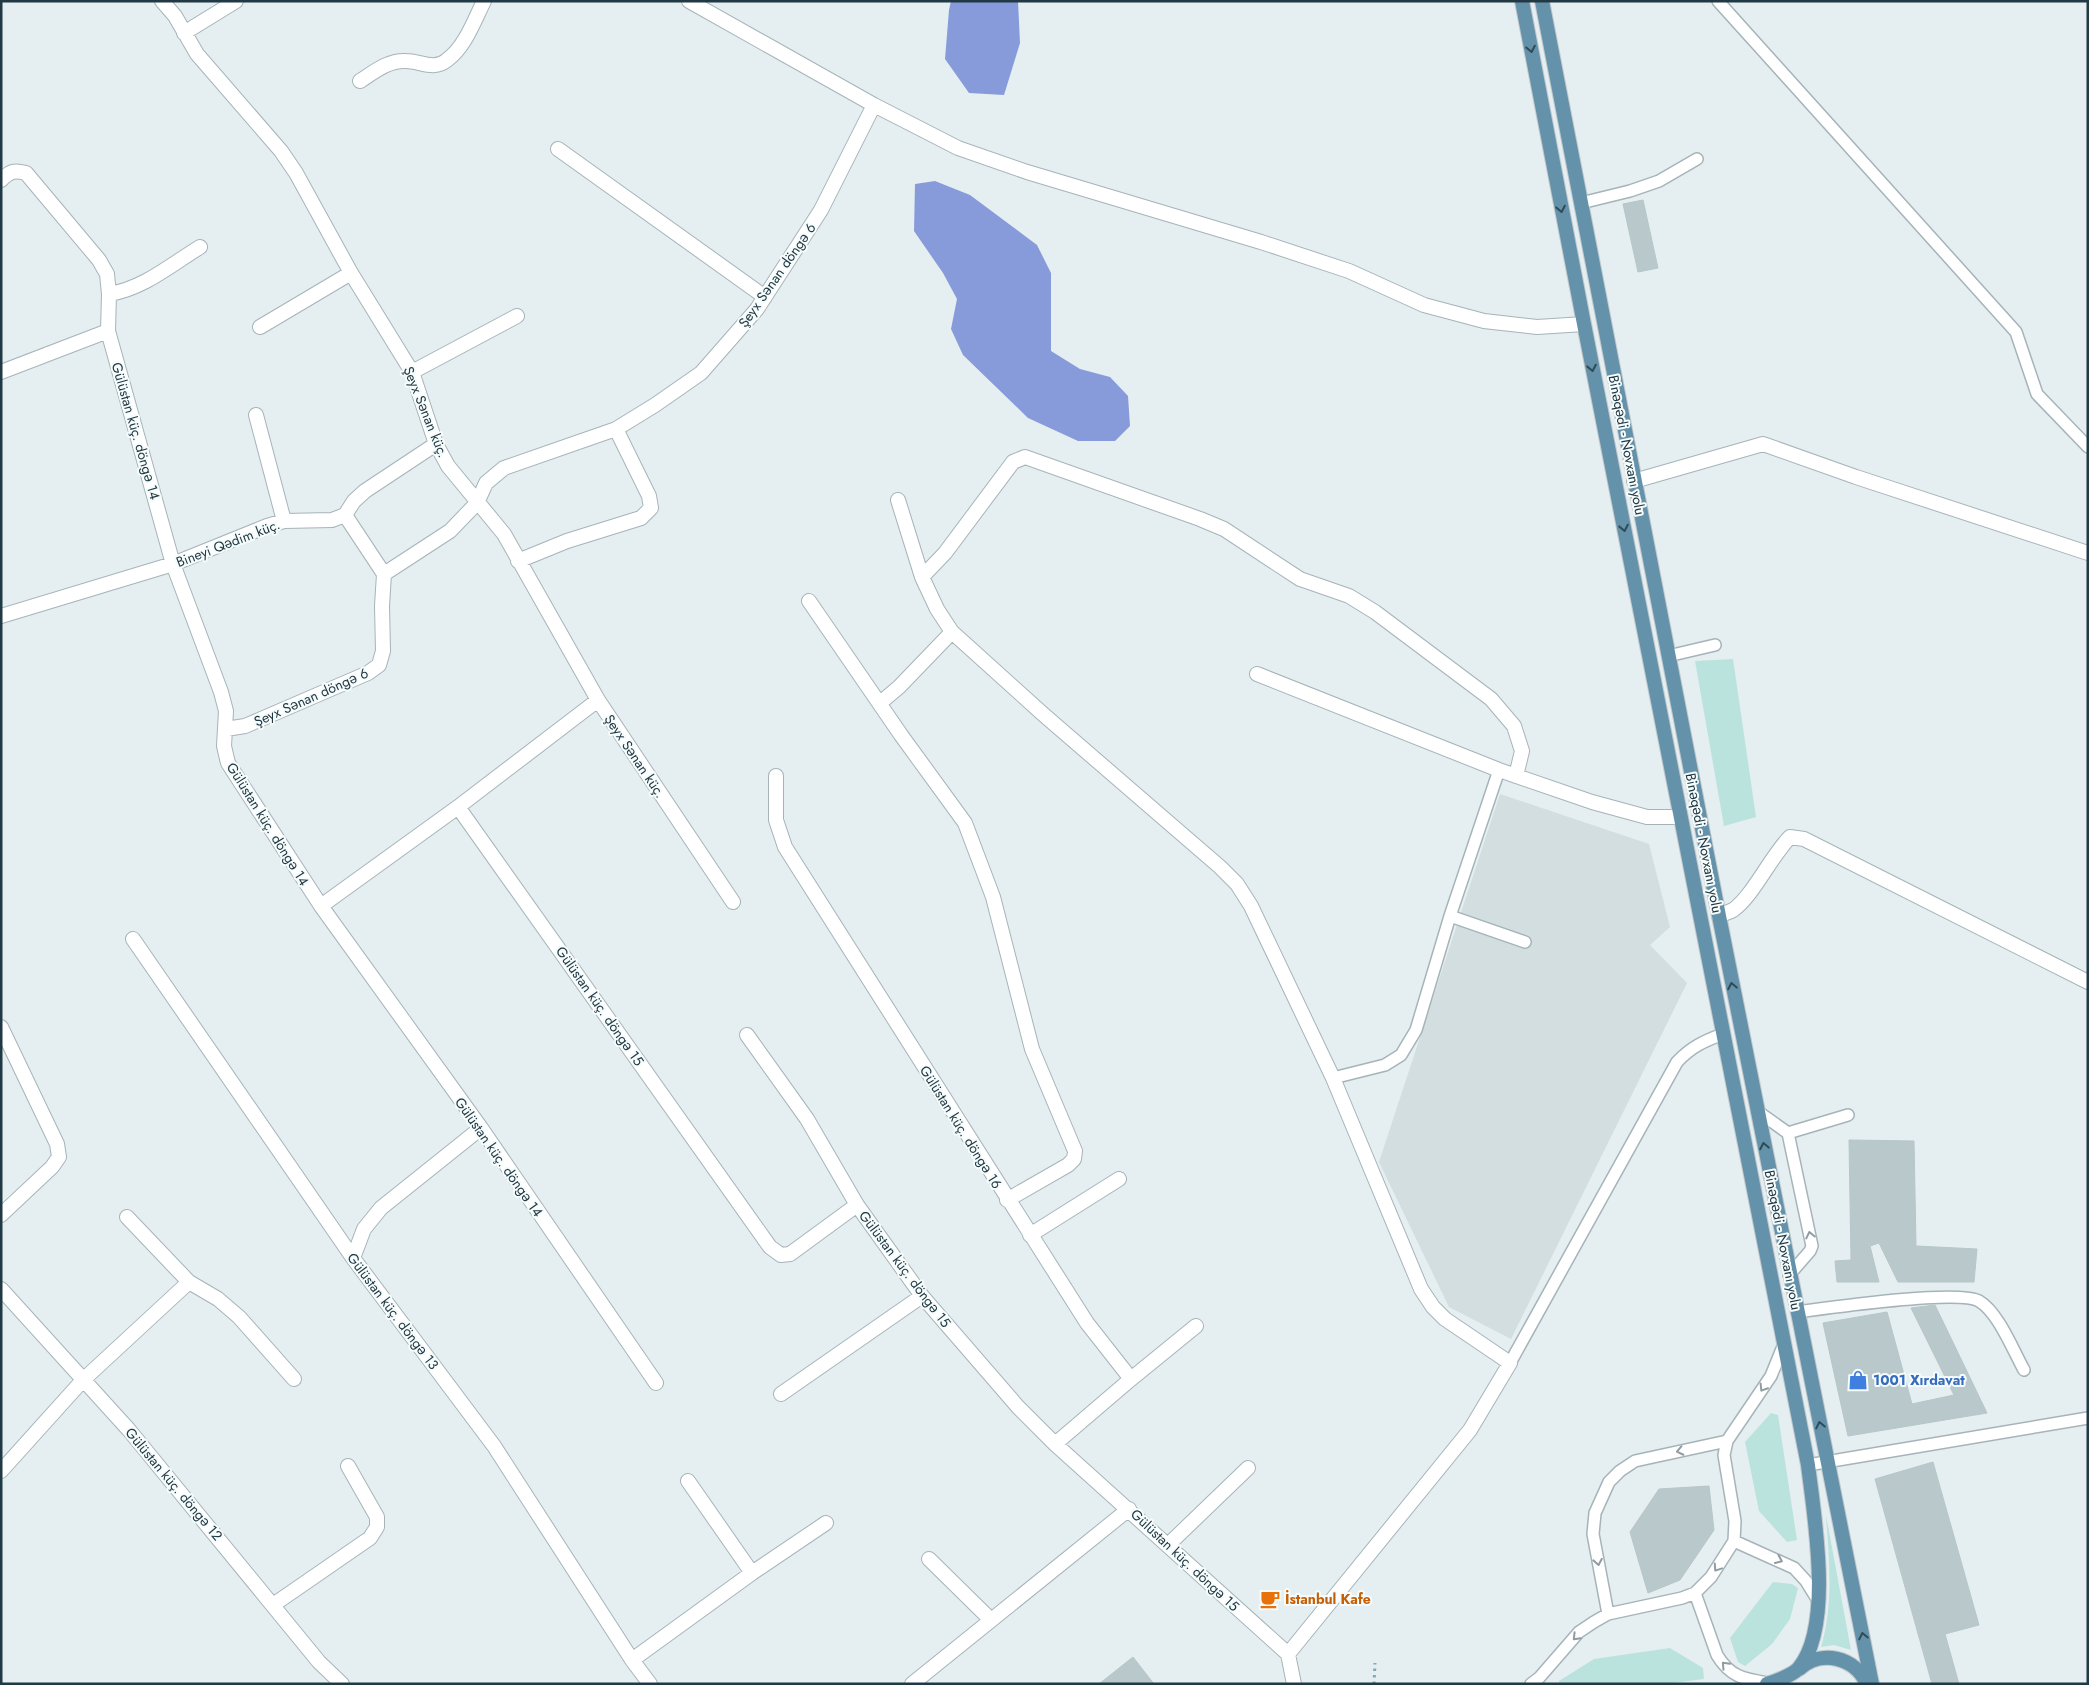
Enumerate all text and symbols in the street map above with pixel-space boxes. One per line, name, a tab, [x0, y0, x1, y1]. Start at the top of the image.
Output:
one-way arrow	[1526, 45, 1536, 54]
one-way arrow	[1556, 204, 1566, 213]
street label: Şeyx Sənan döngə 6	[733, 219, 821, 331]
street label: Gülüstan küç. döngə 14	[107, 360, 165, 502]
street label: Şeyx Sənan küç.	[399, 363, 453, 461]
one-way arrow	[1587, 364, 1597, 373]
street label: Binəqədi - Novxanı yolu	[1604, 373, 1650, 517]
street label: Bineyi Qədim küç.	[173, 514, 283, 572]
one-way arrow	[1618, 523, 1628, 532]
street label: Şeyx Sənan döngə 6	[251, 663, 371, 731]
street label: Şeyx Sənan küç.	[600, 710, 670, 802]
street label: Gülüstan küç. döngə 14	[222, 758, 314, 890]
street label: Binəqədi - Novxanı yolu	[1681, 771, 1727, 915]
street label: Gülüstan küç. döngə 15	[551, 942, 649, 1070]
one-way arrow	[1728, 982, 1738, 991]
street label: Gülüstan küç. döngə 16	[915, 1062, 1007, 1192]
street label: Gülüstan küç. döngə 14	[450, 1093, 548, 1221]
one-way arrow	[1759, 1141, 1770, 1150]
street label: Binəqədi - Novxanı yolu	[1760, 1168, 1806, 1312]
street label: Gülüstan küç. döngə 15	[854, 1206, 956, 1332]
one-way arrow	[1805, 1231, 1816, 1239]
street label: Gülüstan küç. döngə 13	[342, 1248, 444, 1374]
shop icon: 1001 Xırdavat	[1847, 1369, 1869, 1391]
place label: 1001 Xırdavat	[1873, 1370, 1965, 1390]
one-way arrow	[1760, 1383, 1770, 1392]
one-way arrow	[1815, 1421, 1826, 1430]
street label: Gülüstan küç. döngə 12	[121, 1423, 227, 1545]
one-way arrow	[1675, 1446, 1684, 1456]
street label: Gülüstan küç. döngə 15	[1126, 1504, 1244, 1616]
one-way arrow	[1774, 1554, 1783, 1565]
one-way arrow	[1592, 1557, 1602, 1566]
one-way arrow	[1714, 1562, 1723, 1572]
cafe icon: İstanbul Kafe	[1259, 1588, 1281, 1610]
place label: İstanbul Kafe	[1285, 1589, 1371, 1609]
one-way arrow	[1573, 1631, 1582, 1640]
one-way arrow	[1858, 1631, 1869, 1640]
one-way arrow	[1722, 1662, 1731, 1671]

